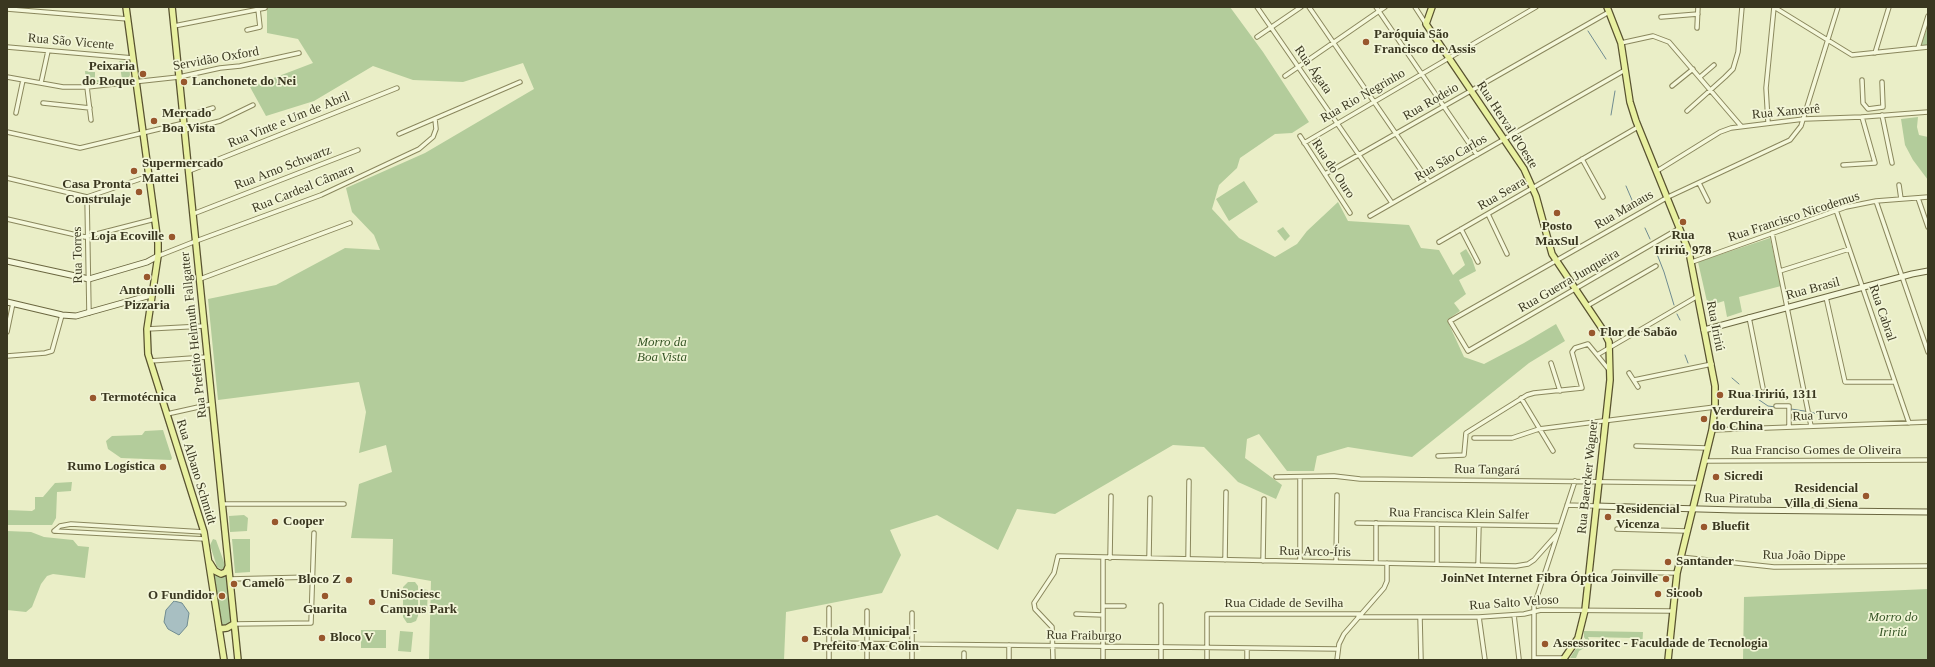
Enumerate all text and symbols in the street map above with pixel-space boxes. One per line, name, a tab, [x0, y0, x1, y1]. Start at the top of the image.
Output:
place label: Paróquia São Francisco de Assis	[1374, 27, 1476, 58]
street label: Rua São Vicente	[27, 30, 115, 54]
marker: Paróquia São Francisco de Assis	[1361, 37, 1371, 47]
street label: Rua Ágata	[1291, 43, 1335, 97]
street label: Servidão Oxford	[172, 44, 260, 74]
place label: Peixaria do Roque	[82, 59, 135, 90]
street label: Rua Rio Negrinho	[1318, 65, 1408, 127]
marker: Peixaria do Roque	[138, 69, 148, 79]
place label: Lanchonete do Nei	[192, 74, 296, 90]
marker: Lanchonete do Nei	[179, 77, 189, 87]
street label: Rua Herval d'Oeste	[1473, 78, 1541, 172]
street label: Rua Rodeio	[1400, 80, 1462, 124]
street label: Rua Vinte e Um de Abril	[226, 88, 352, 152]
street label: Rua Xanxerê	[1751, 101, 1821, 123]
place label: Mercado Boa Vista	[162, 106, 215, 137]
marker: Mercado Boa Vista	[149, 116, 159, 126]
street label: Rua São Carlos	[1412, 131, 1490, 185]
street label: Rua do Ouro	[1308, 137, 1358, 201]
street label: Rua Arno Schwartz	[232, 142, 334, 194]
place label: Supermercado Mattei	[142, 156, 223, 187]
street label: Rua Cardeal Câmara	[250, 161, 356, 217]
marker: Supermercado Mattei	[129, 166, 139, 176]
street label: Rua Seara	[1475, 174, 1529, 214]
place label: Casa Pronta Construlaje	[62, 177, 131, 208]
marker: Casa Pronta Construlaje	[134, 187, 144, 197]
street label: Rua Manaus	[1592, 187, 1656, 233]
street label: Rua Francisco Nicodemus	[1726, 188, 1862, 246]
marker: Posto MaxSul	[1552, 208, 1562, 218]
marker: Rua Iririú, 978	[1678, 217, 1688, 227]
place label: Posto MaxSul	[1535, 219, 1579, 250]
street label: Rua Torres	[70, 226, 86, 284]
place label: Rua Iririú, 978	[1654, 228, 1712, 259]
place label: Loja Ecoville	[91, 229, 164, 245]
marker: Loja Ecoville	[167, 232, 177, 242]
street label: Rua Guerra Junqueira	[1516, 246, 1622, 316]
street label: Rua Prefeito Helmuth Fallgatter	[178, 251, 210, 419]
marker: Antoniolli Pizzaria	[142, 272, 152, 282]
street label: Rua Brasil	[1784, 274, 1842, 304]
place label: Antoniolli Pizzaria	[119, 283, 175, 314]
street label: Rua Cabral	[1865, 283, 1899, 343]
street label: Rua Iririú	[1702, 300, 1728, 352]
place label: Flor de Sabão	[1600, 325, 1677, 341]
marker: Flor de Sabão	[1587, 328, 1597, 338]
park label: Morro da Boa Vista	[637, 335, 687, 366]
place label: Rua Iririú, 1311	[1728, 387, 1817, 403]
place label: Termotécnica	[101, 390, 176, 406]
marker: Rua Iririú, 1311	[1715, 390, 1725, 400]
marker: Termotécnica	[88, 393, 98, 403]
place label: Verdureira do China	[1712, 404, 1773, 435]
street label: Rua Turvo	[1792, 407, 1848, 425]
marker: Verdureira do China	[1699, 414, 1709, 424]
street label: Rua Albano Schmidt	[173, 418, 219, 526]
street label: Rua Baercker Wagner	[1574, 419, 1602, 535]
street label: Rua Franciso Gomes de Oliveira	[1731, 443, 1901, 459]
place label: Rumo Logística	[67, 459, 155, 475]
marker: Rumo Logística	[158, 462, 168, 472]
street label: Rua Tangará	[1454, 462, 1520, 478]
place label: Sicredi	[1724, 469, 1763, 485]
marker: Sicredi	[1711, 472, 1721, 482]
place label: Residencial Villa di Siena	[1784, 481, 1858, 512]
street label: Rua Piratuba	[1704, 491, 1772, 507]
marker: Residencial Villa di Siena	[1861, 491, 1871, 501]
place label: Residencial Vicenza	[1616, 502, 1680, 533]
street label: Rua Francisca Klein Salfer	[1389, 505, 1529, 523]
marker: Residencial Vicenza	[1603, 512, 1613, 522]
place label: Cooper	[283, 514, 324, 530]
marker: Cooper	[270, 517, 280, 527]
place label: Bluefit	[1712, 519, 1750, 535]
marker: Bluefit	[1699, 522, 1709, 532]
street label: Rua Arco-Íris	[1279, 544, 1351, 560]
street label: Rua João Dippe	[1762, 547, 1846, 565]
place label: Santander	[1676, 554, 1734, 570]
marker: Santander	[1663, 557, 1673, 567]
place label: JoinNet Internet Fibra Óptica Joinville	[1441, 571, 1658, 587]
place label: Bloco Z	[298, 572, 341, 588]
marker: JoinNet Internet Fibra Óptica Joinville	[1661, 574, 1671, 584]
marker: Bloco Z	[344, 575, 354, 585]
place label: Camelô	[242, 576, 285, 592]
marker: Camelô	[229, 579, 239, 589]
place label: Sicoob	[1666, 586, 1703, 602]
place label: UniSociesc Campus Park	[380, 587, 457, 618]
place label: O Fundidor	[148, 588, 214, 604]
marker: Sicoob	[1653, 589, 1663, 599]
marker: O Fundidor	[217, 591, 227, 601]
marker: Guarita	[320, 591, 330, 601]
street label: Rua Salto Veloso	[1469, 592, 1559, 614]
street label: Rua Cidade de Sevilha	[1225, 596, 1343, 612]
marker: UniSociesc Campus Park	[367, 597, 377, 607]
place label: Guarita	[303, 602, 347, 618]
park label: Morro do Iririú	[1868, 610, 1918, 641]
place label: Escola Municipal - Prefeito Max Colin	[813, 624, 919, 655]
street label: Rua Fraiburgo	[1046, 628, 1122, 644]
place label: Bloco V	[330, 630, 374, 646]
marker: Bloco V	[317, 633, 327, 643]
marker: Escola Municipal - Prefeito Max Colin	[800, 634, 810, 644]
place label: Assessoritec - Faculdade de Tecnologia	[1553, 636, 1768, 652]
marker: Assessoritec - Faculdade de Tecnologia	[1540, 639, 1550, 649]

